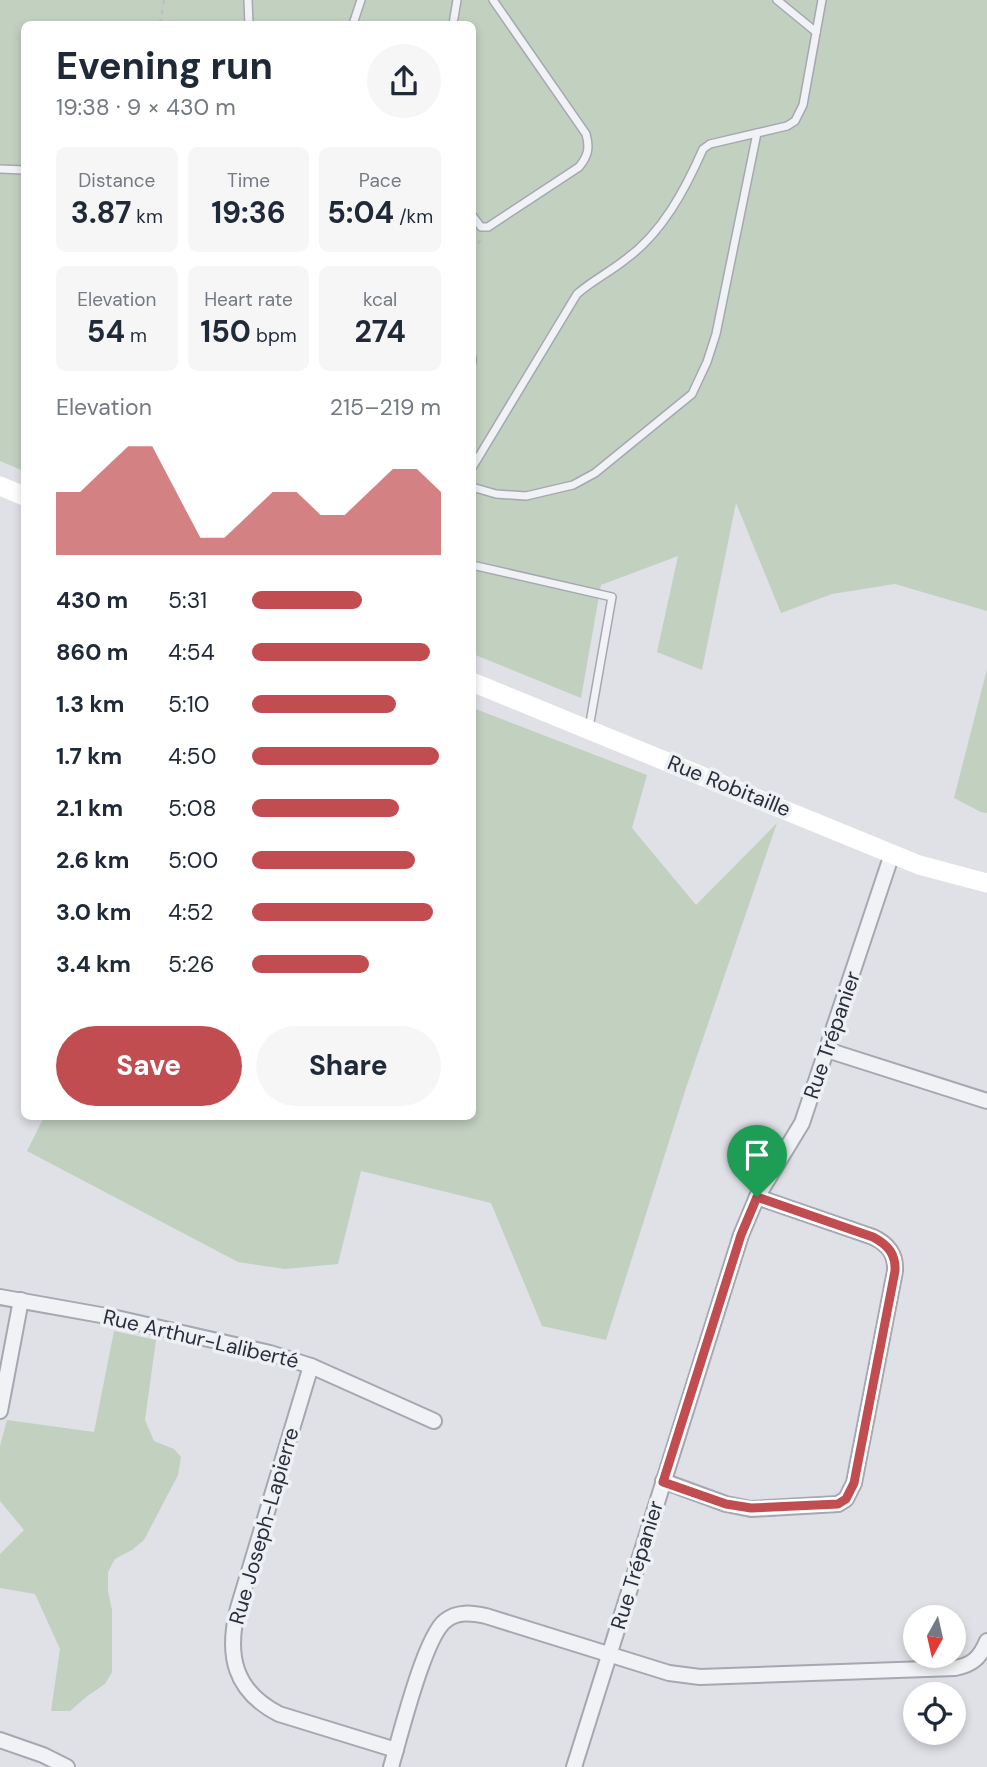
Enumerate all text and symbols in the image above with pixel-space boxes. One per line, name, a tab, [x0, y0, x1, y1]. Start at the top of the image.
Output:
text: Evening run	[56, 41, 273, 91]
button: share	[367, 44, 441, 118]
text: 19:38 · 9 × 430 m	[56, 92, 236, 122]
text: Distance	[78, 168, 155, 193]
text: Time	[227, 168, 270, 193]
text: Pace	[359, 168, 401, 193]
text: 3.87	[71, 193, 131, 232]
text: 19:36	[211, 193, 286, 232]
text: 5:04	[327, 193, 394, 232]
text: km	[131, 204, 163, 229]
text: /km	[394, 204, 433, 229]
text: Elevation	[77, 287, 156, 312]
text: Heart rate	[204, 287, 293, 312]
text: kcal	[363, 287, 397, 312]
text: 54	[87, 312, 125, 351]
text: 150	[200, 312, 251, 351]
text: 274	[355, 312, 406, 351]
text: m	[125, 323, 147, 348]
text: bpm	[251, 323, 297, 348]
text: Elevation	[56, 392, 152, 422]
text: 215–219 m	[330, 392, 441, 422]
text: 430 m	[56, 585, 128, 615]
text: 5:31	[168, 585, 207, 615]
text: 860 m	[56, 637, 128, 667]
text: 4:54	[168, 637, 215, 667]
text: 1.3 km	[56, 689, 124, 719]
text: 5:10	[168, 689, 210, 719]
text: 1.7 km	[56, 741, 122, 771]
text: 4:50	[168, 741, 216, 771]
street label: Rue Robitaille	[663, 749, 795, 823]
text: 2.1 km	[56, 793, 123, 823]
text: 5:08	[168, 793, 216, 823]
text: 2.6 km	[56, 845, 129, 875]
text: 5:00	[168, 845, 218, 875]
text: 3.0 km	[56, 897, 131, 927]
text: 4:52	[168, 897, 214, 927]
text: 3.4 km	[56, 949, 131, 979]
text: 5:26	[168, 949, 214, 979]
street label: Rue Trépanier	[797, 967, 867, 1103]
button: Save	[56, 1026, 242, 1106]
button: Share	[256, 1026, 441, 1106]
pin	[727, 1125, 787, 1197]
icon: arrive	[738, 1136, 776, 1174]
street label: Rue Arthur-Laliberté	[100, 1303, 302, 1375]
street label: Rue Joseph-Lapierre	[222, 1424, 306, 1628]
street label: Rue Trépanier	[604, 1497, 670, 1633]
north arrow	[903, 1605, 966, 1668]
map controls	[903, 1605, 966, 1745]
button: locate	[903, 1682, 966, 1745]

